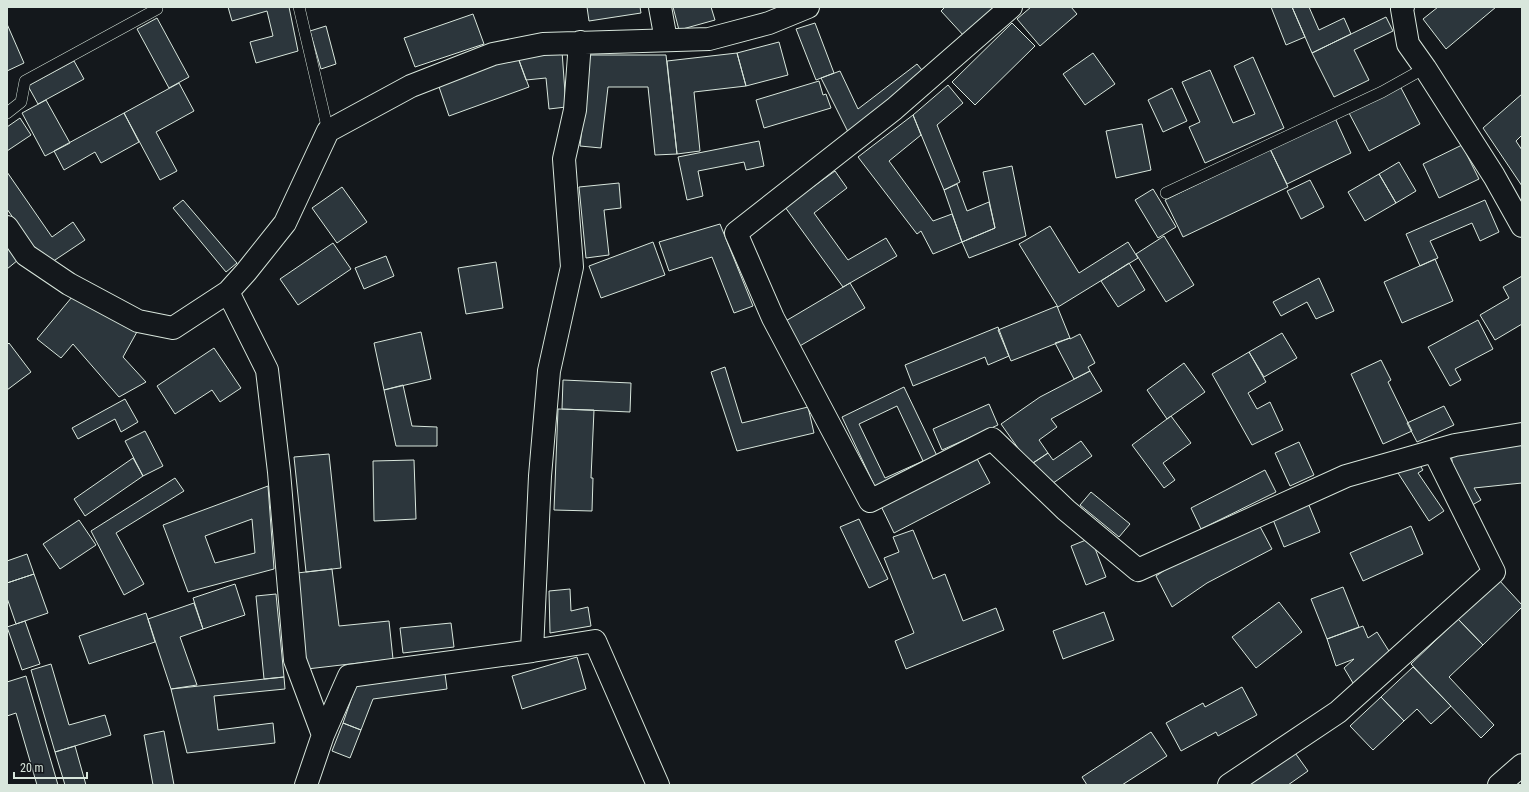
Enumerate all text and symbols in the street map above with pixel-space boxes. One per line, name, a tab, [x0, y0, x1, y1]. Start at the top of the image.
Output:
scale bar	[14, 754, 87, 780]
text: 20 m	[20, 761, 44, 775]

